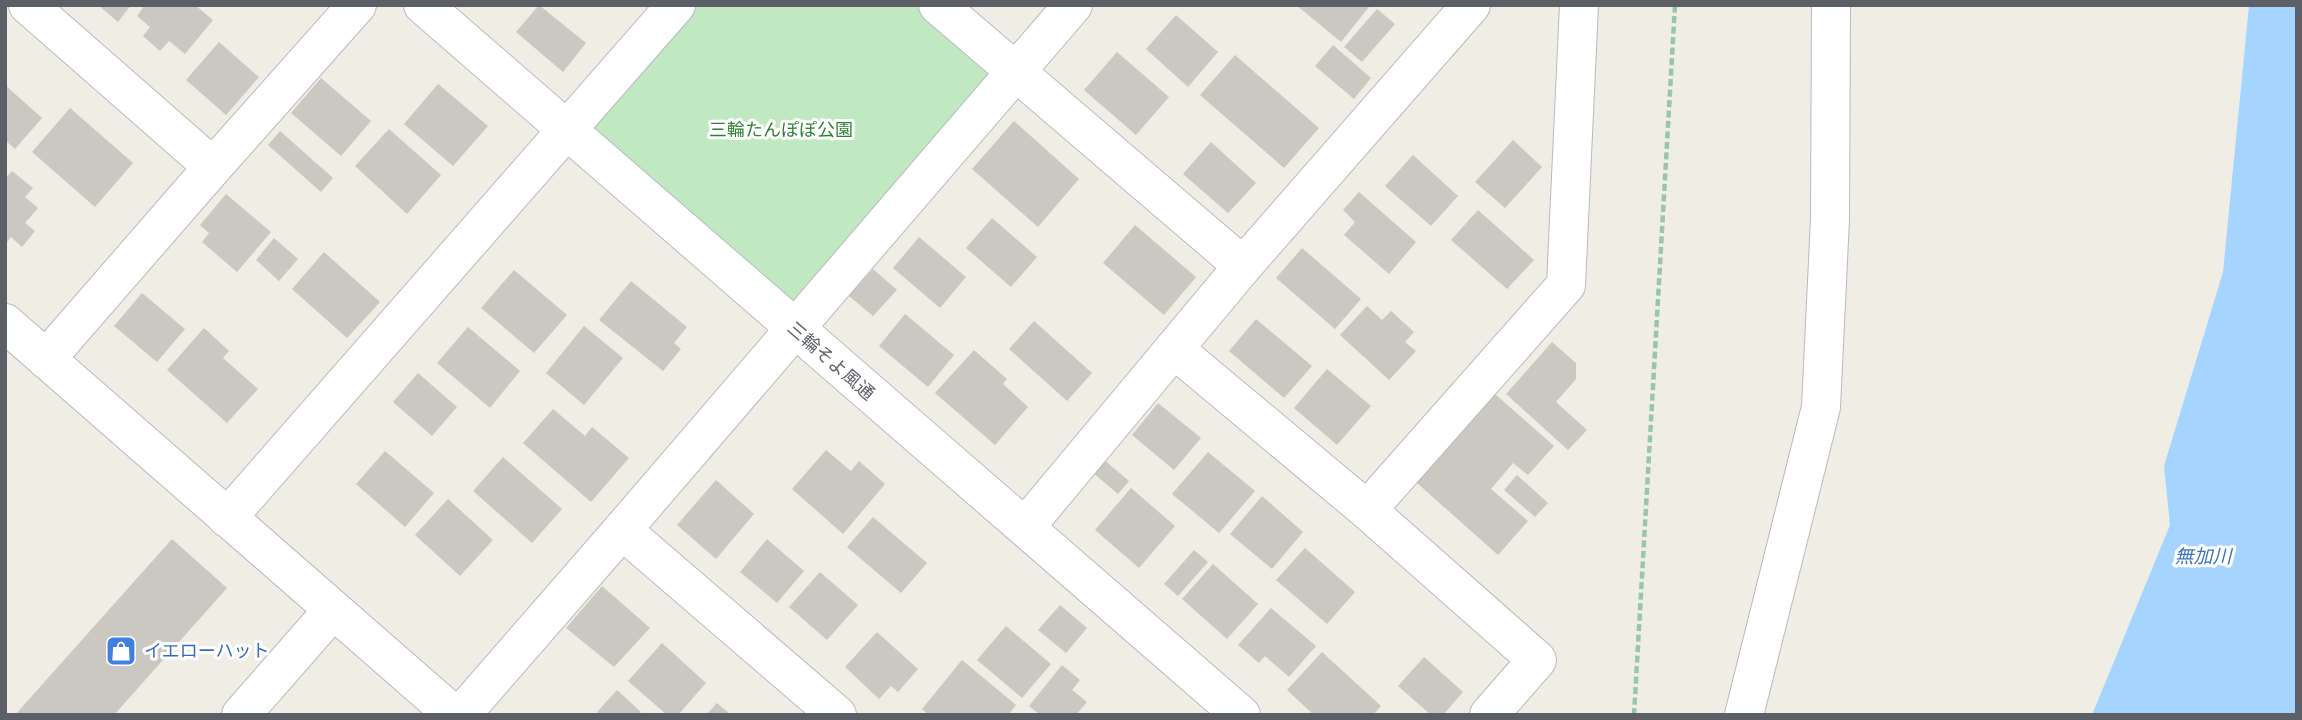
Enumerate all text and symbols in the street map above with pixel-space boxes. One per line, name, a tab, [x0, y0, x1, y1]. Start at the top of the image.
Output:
park label: 三輪たんぽぽ公園	[709, 117, 853, 142]
street label: 三輪そよ風通	[782, 316, 880, 405]
water label: 無加川	[2174, 543, 2233, 570]
shop icon: イエローハット	[104, 634, 138, 668]
place label: イエローハット	[144, 638, 269, 663]

